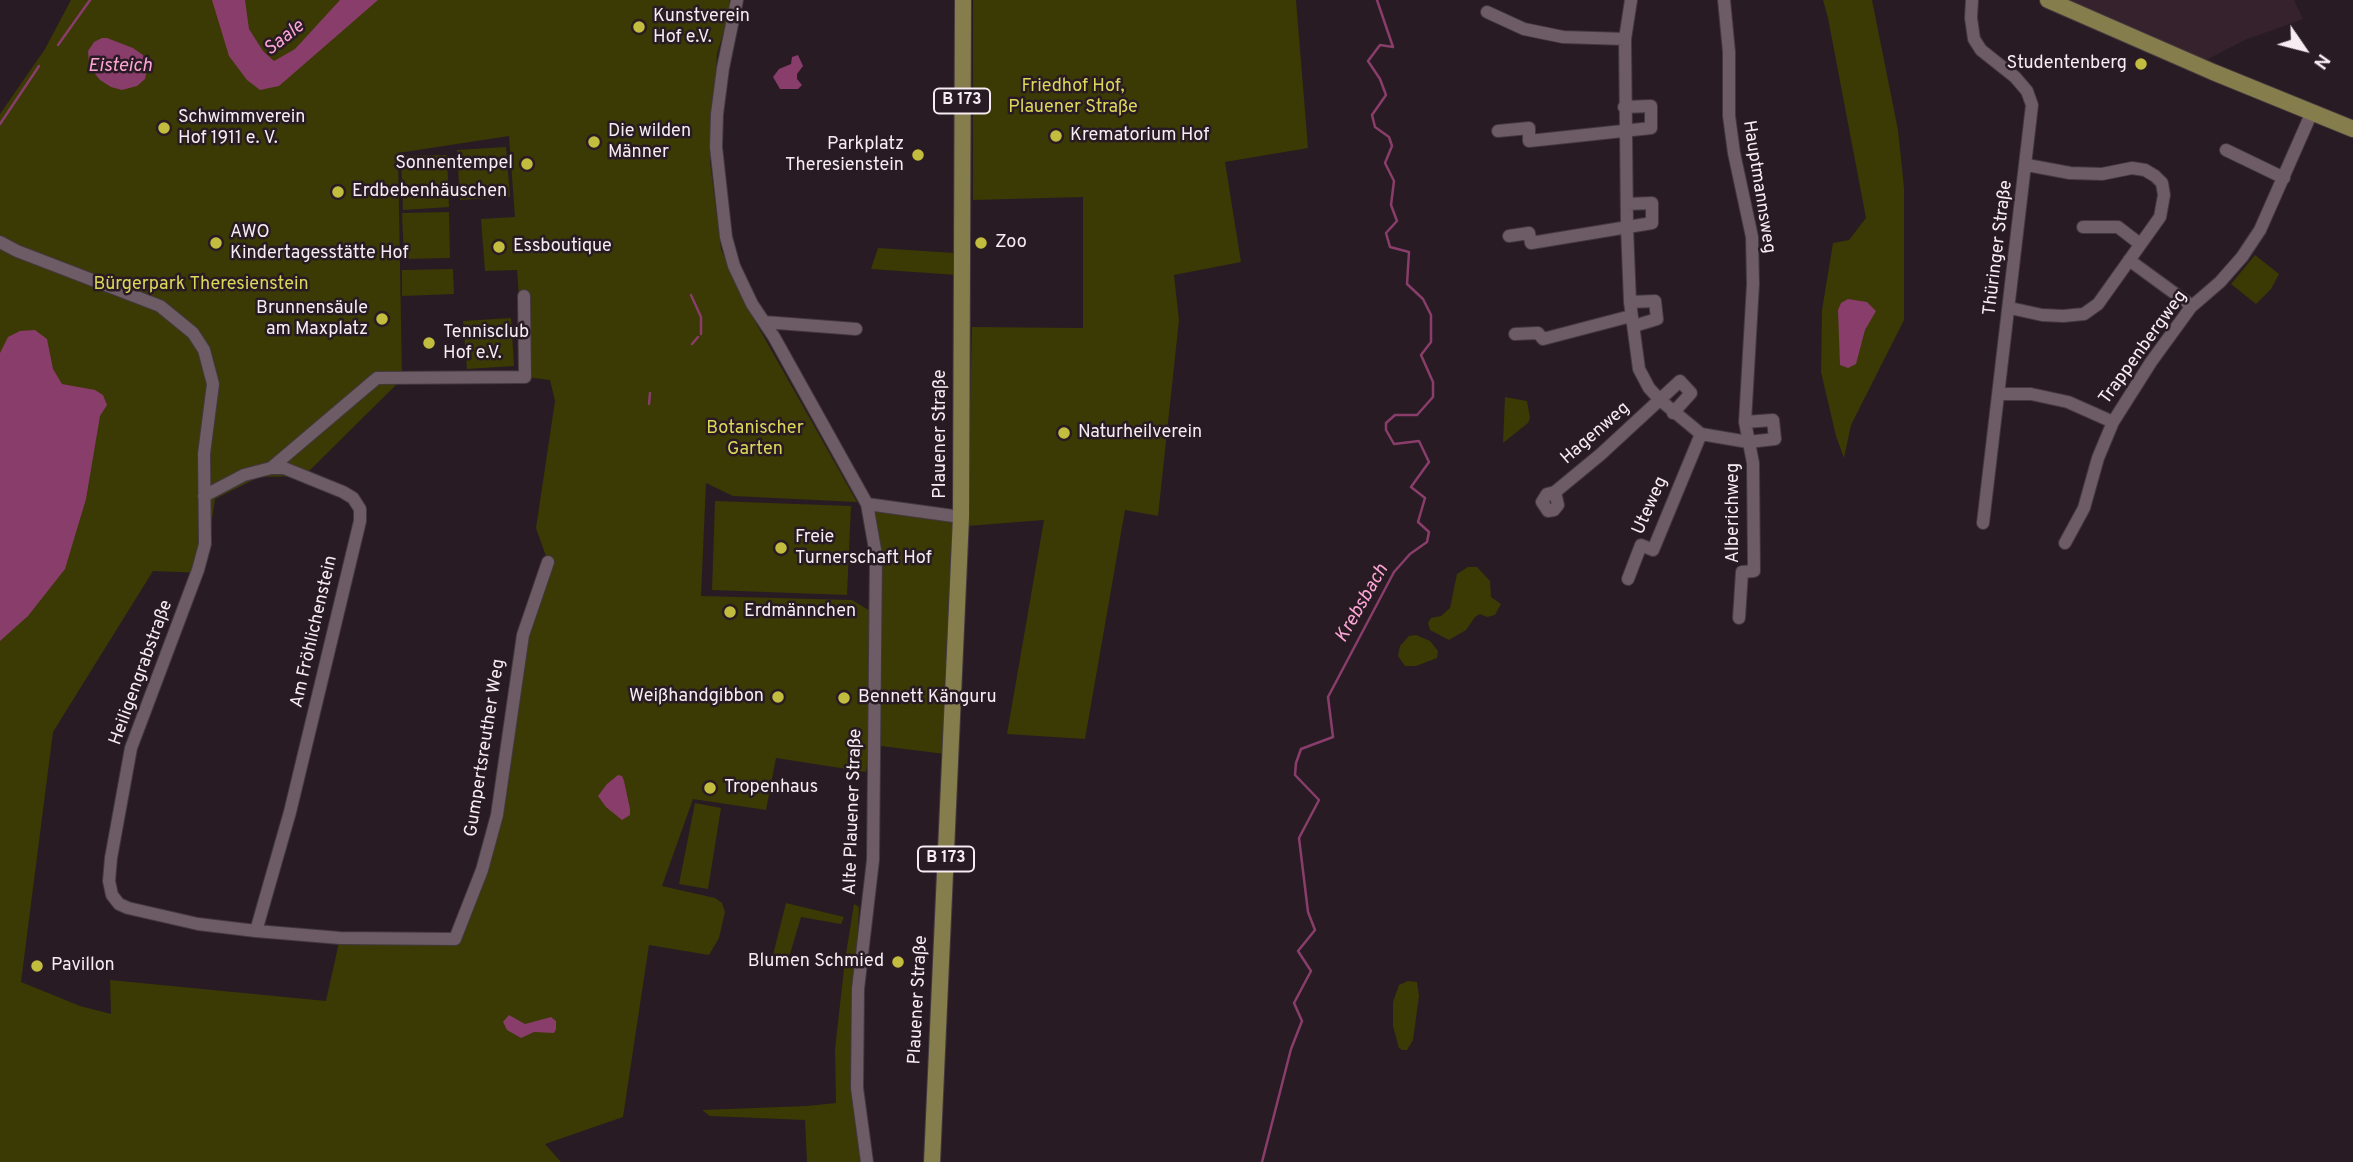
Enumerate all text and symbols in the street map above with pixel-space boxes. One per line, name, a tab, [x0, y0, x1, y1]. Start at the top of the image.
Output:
place label: Kunstverein Hof e.V.	[653, 6, 750, 48]
north arrow	[2269, 14, 2339, 84]
water label: Saale	[260, 16, 310, 62]
marker: Kunstverein Hof e.V.	[631, 19, 647, 35]
text: N	[2307, 49, 2335, 74]
place label: Studentenberg	[2007, 53, 2127, 75]
water label: Eisteich	[88, 56, 152, 78]
marker: Studentenberg	[2133, 56, 2149, 72]
park label: Friedhof Hof, Plauener Straße	[1008, 76, 1138, 119]
road number: B 173	[934, 88, 990, 114]
place label: Schwimmverein Hof 1911 e. V.	[178, 107, 305, 150]
street label: Hauptmannsweg	[1737, 119, 1779, 255]
marker: Schwimmverein Hof 1911 e. V.	[156, 120, 172, 136]
place label: Die wilden Männer	[608, 121, 691, 164]
place label: Krematorium Hof	[1070, 125, 1209, 147]
marker: Krematorium Hof	[1048, 128, 1064, 144]
marker: Die wilden Männer	[586, 134, 602, 150]
place label: Parkplatz Theresienstein	[785, 134, 904, 176]
marker: Parkplatz Theresienstein	[910, 147, 926, 163]
place label: Sonnentempel	[395, 153, 513, 175]
marker: Sonnentempel	[519, 156, 535, 172]
street label: Thüringer Straße	[1980, 179, 2018, 317]
place label: Erdbebenhäuschen	[352, 181, 507, 203]
marker: Erdbebenhäuschen	[330, 184, 346, 200]
place label: AWO Kindertagesstätte Hof	[230, 222, 408, 264]
place label: Zoo	[995, 232, 1027, 254]
marker: AWO Kindertagesstätte Hof	[208, 235, 224, 251]
marker: Zoo	[973, 235, 989, 251]
place label: Essboutique	[513, 236, 612, 258]
marker: Essboutique	[491, 239, 507, 255]
park label: Bürgerpark Theresienstein	[93, 274, 309, 296]
street label: Trappenbergweg	[2095, 287, 2193, 409]
place label: Brunnensäule am Maxplatz	[256, 298, 368, 340]
marker: Brunnensäule am Maxplatz	[374, 311, 390, 327]
place label: Tennisclub Hof e.V.	[443, 322, 529, 364]
marker: Tennisclub Hof e.V.	[421, 335, 437, 351]
street label: Plauener Straße	[930, 369, 952, 499]
street label: Hagenweg	[1557, 398, 1635, 470]
park label: Botanischer Garten	[706, 418, 804, 460]
place label: Naturheilverein	[1078, 422, 1202, 444]
marker: Naturheilverein	[1056, 425, 1072, 441]
street label: Alberichweg	[1723, 463, 1745, 563]
street label: Uteweg	[1629, 474, 1673, 538]
place label: Freie Turnerschaft Hof	[795, 527, 932, 570]
marker: Freie Turnerschaft Hof	[773, 540, 789, 556]
street label: Am Fröhlichenstein	[287, 554, 343, 710]
water label: Krebsbach	[1331, 561, 1395, 647]
street label: Heiligengrabstraße	[106, 597, 178, 749]
place label: Erdmännchen	[744, 601, 856, 623]
marker: Erdmännchen	[722, 604, 738, 620]
street label: Gumpertsreuther Weg	[461, 657, 511, 839]
place label: Weißhandgibbon	[629, 686, 764, 708]
place label: Bennett Känguru	[858, 687, 997, 709]
marker: Weißhandgibbon	[770, 689, 786, 705]
marker: Bennett Känguru	[836, 690, 852, 706]
street label: Alte Plauener Straße	[840, 728, 868, 896]
place label: Tropenhaus	[724, 777, 818, 799]
marker: Tropenhaus	[702, 780, 718, 796]
road number: B 173	[918, 846, 974, 872]
street label: Plauener Straße	[905, 935, 933, 1065]
place label: Blumen Schmied	[748, 951, 884, 973]
marker: Blumen Schmied	[890, 954, 906, 970]
place label: Pavillon	[51, 955, 115, 977]
marker: Pavillon	[29, 958, 45, 974]

